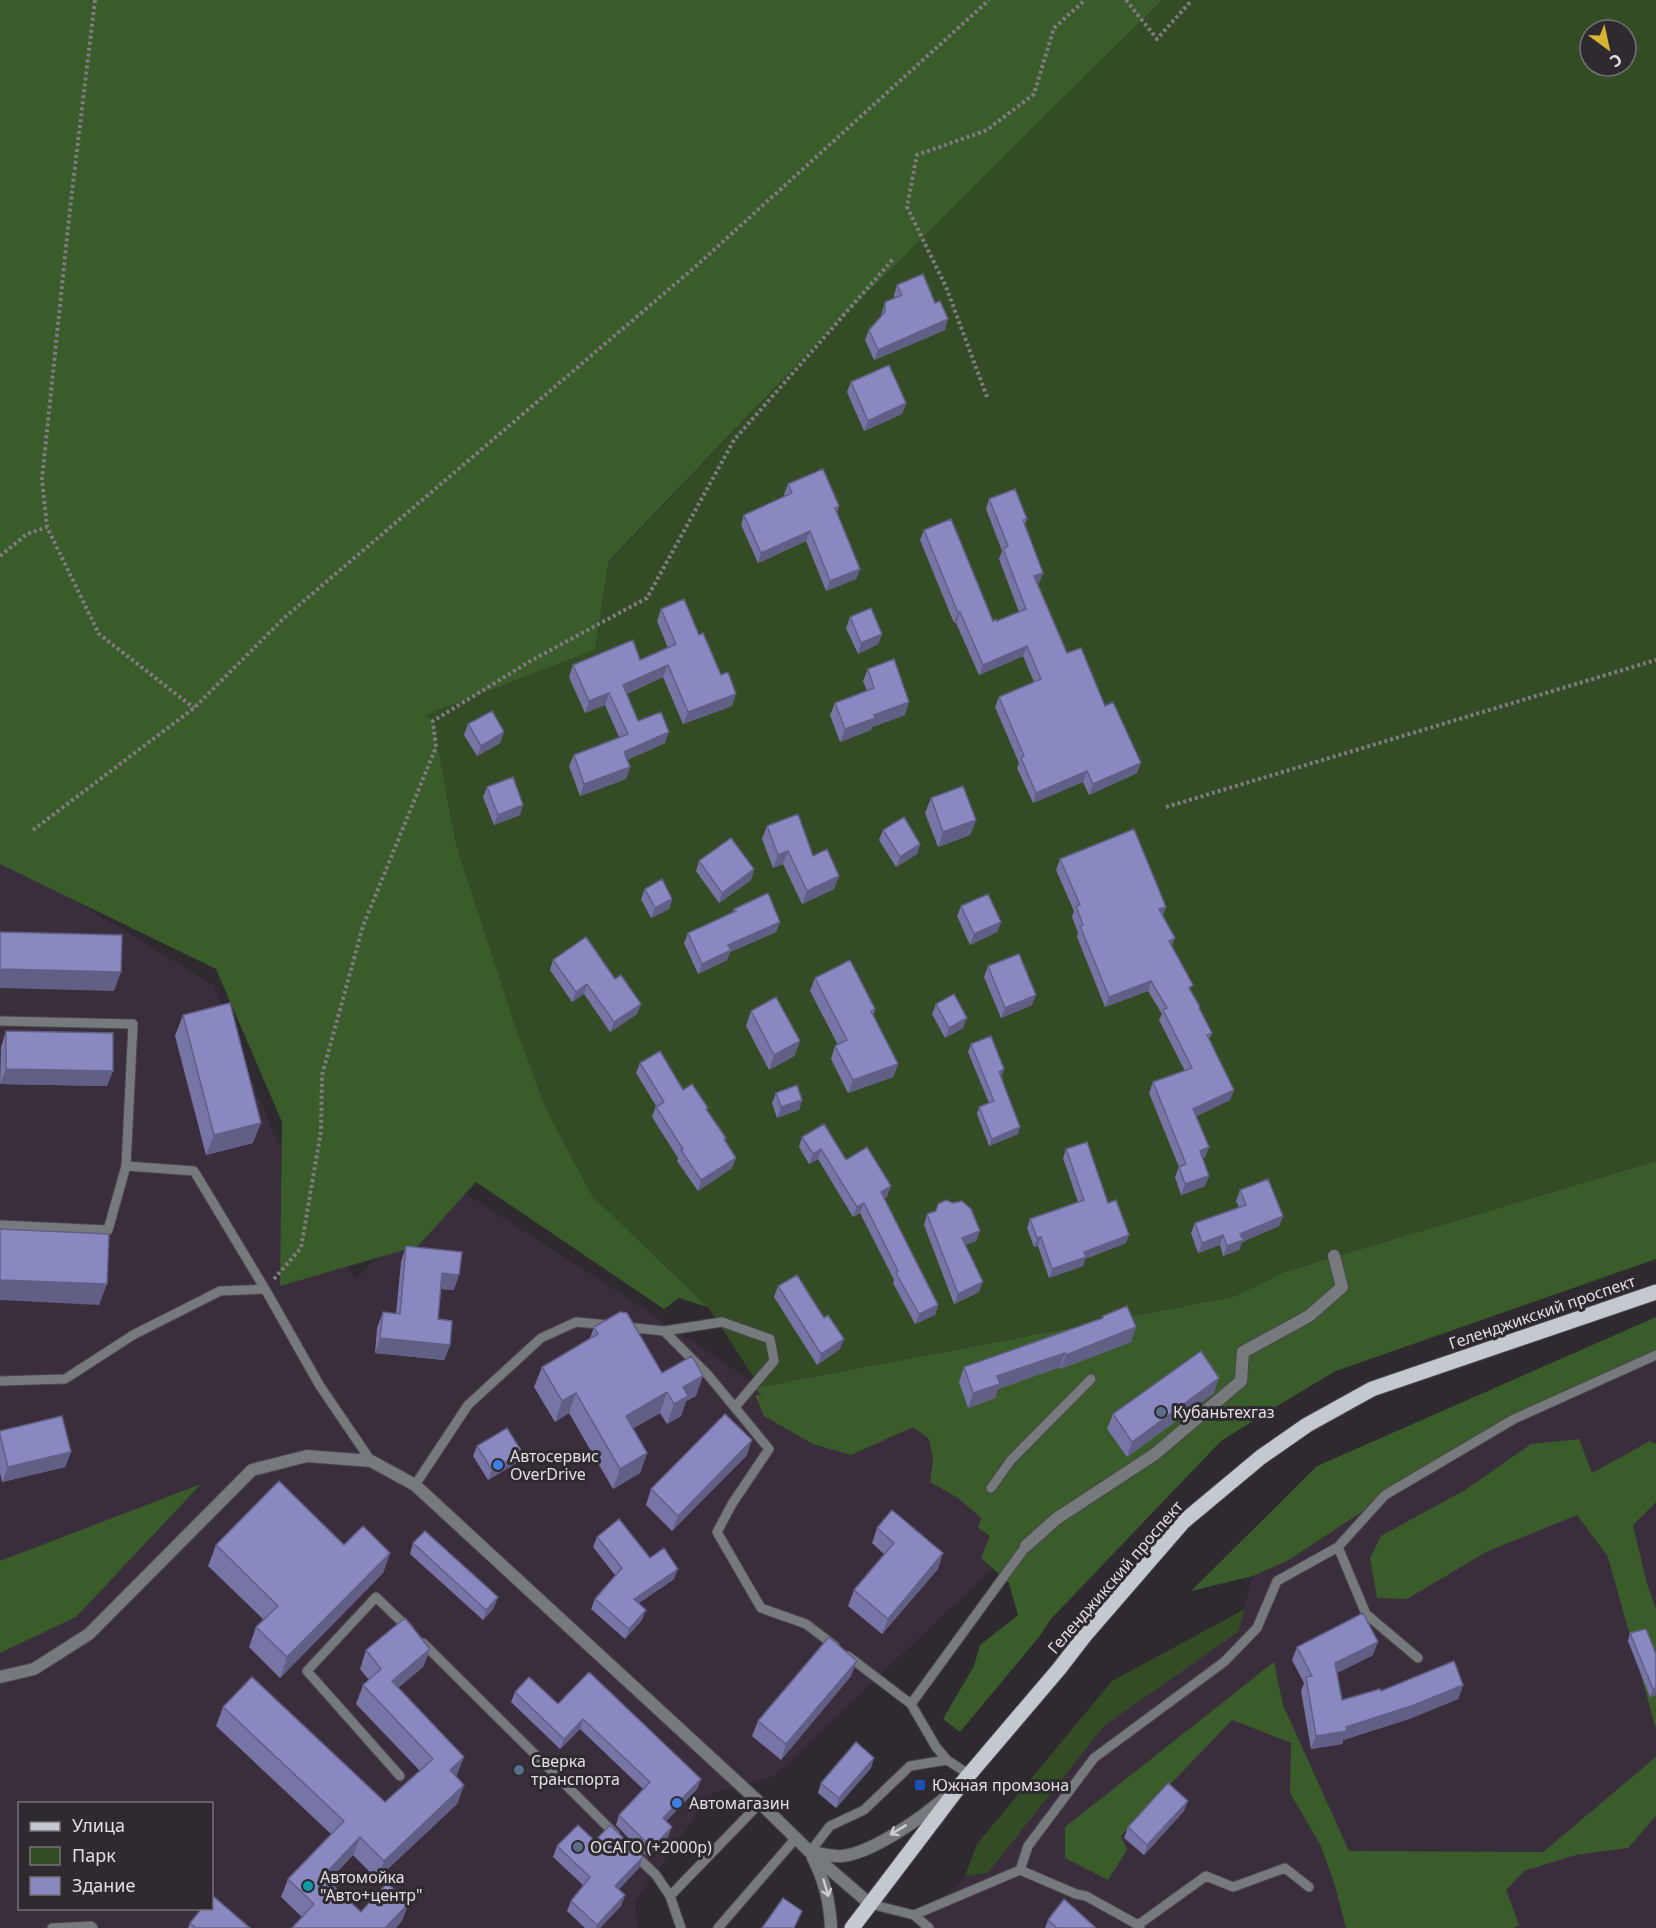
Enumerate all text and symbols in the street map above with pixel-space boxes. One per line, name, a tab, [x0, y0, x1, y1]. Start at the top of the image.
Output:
north arrow	[1578, 18, 1638, 78]
text: С	[1606, 49, 1626, 73]
street label: Геленджикский проспект	[1446, 1270, 1639, 1354]
place label: Кубаньтехгаз	[1173, 1401, 1275, 1423]
marker: Кубаньтехгаз	[1154, 1405, 1168, 1419]
place label: Автосервис OverDrive	[510, 1445, 599, 1485]
marker: Автосервис OverDrive	[491, 1458, 505, 1472]
street label: Геленджикский проспект	[1042, 1495, 1188, 1658]
place label: Сверка транспорта	[531, 1750, 620, 1790]
marker: Сверка транспорта	[512, 1763, 526, 1777]
place label: Южная промзона	[932, 1774, 1069, 1796]
marker: Южная промзона	[913, 1778, 927, 1792]
place label: Автомагазин	[689, 1792, 790, 1814]
marker: Автомагазин	[670, 1796, 684, 1810]
legend	[18, 1802, 213, 1910]
text: Улица	[72, 1813, 125, 1837]
one-way arrow	[890, 1825, 907, 1837]
place label: ОСАГО (+2000р)	[590, 1836, 712, 1858]
marker: ОСАГО (+2000р)	[571, 1840, 585, 1854]
text: Парк	[72, 1843, 116, 1867]
place label: Автомойка "Авто+центр"	[320, 1866, 423, 1906]
text: Здание	[72, 1873, 136, 1897]
marker: Автомойка "Авто+центр"	[301, 1879, 315, 1893]
one-way arrow	[821, 1879, 832, 1898]

